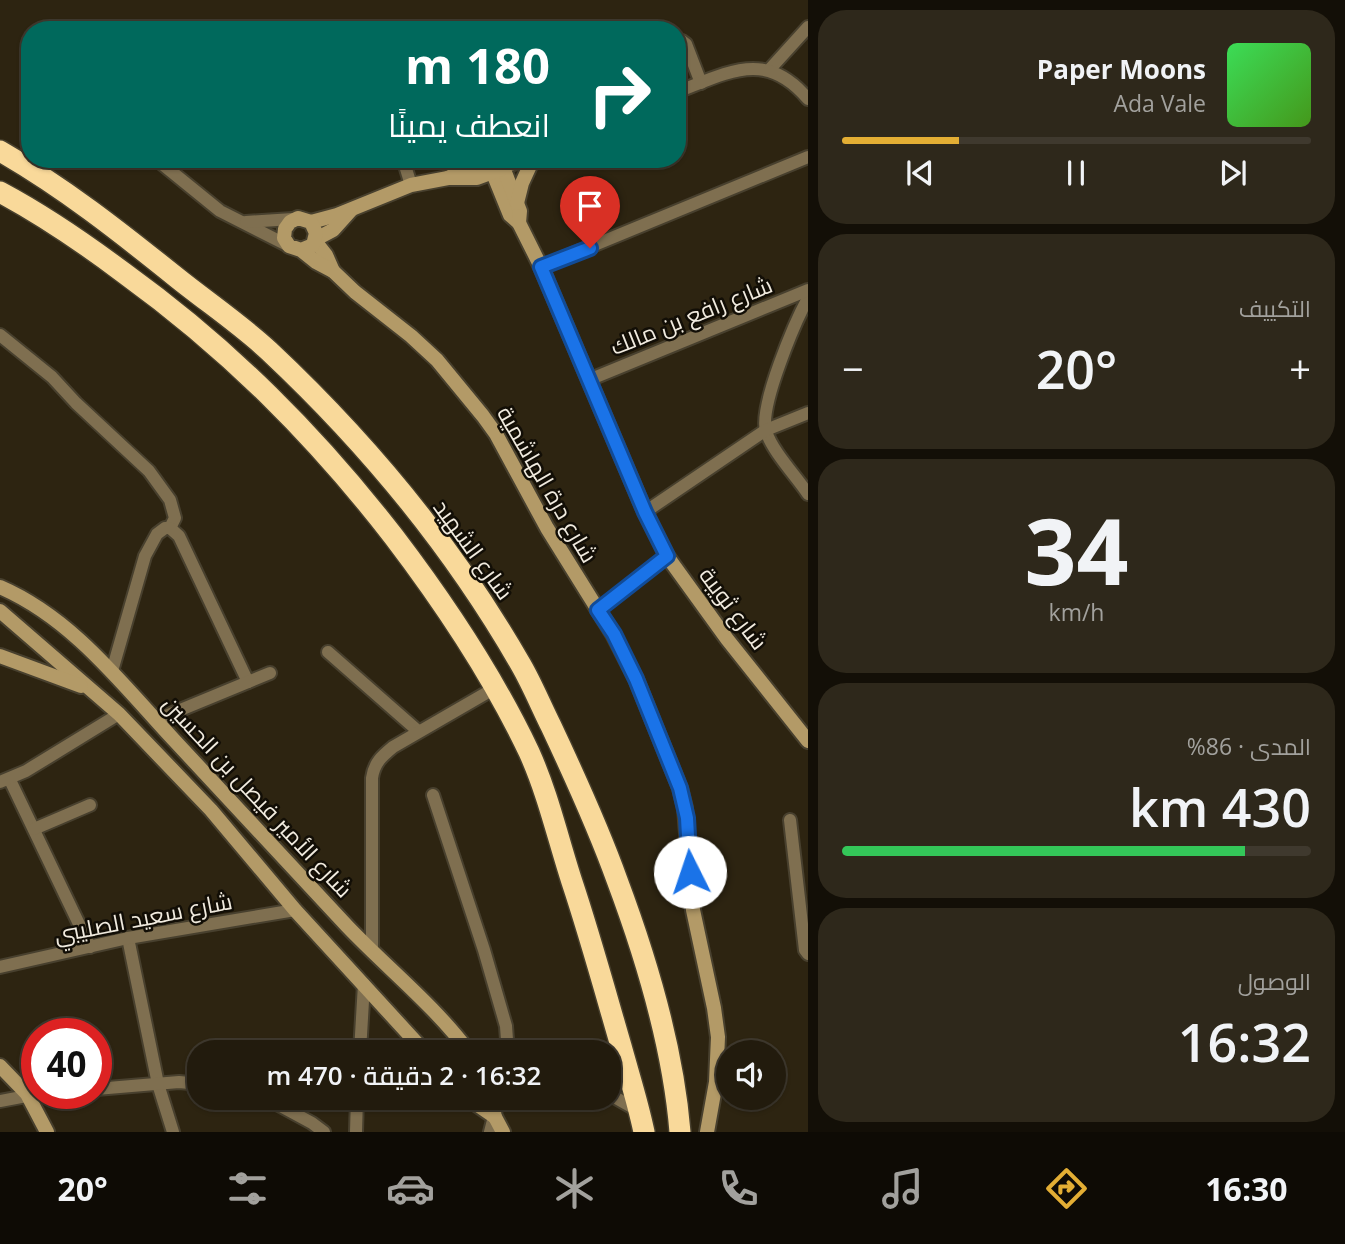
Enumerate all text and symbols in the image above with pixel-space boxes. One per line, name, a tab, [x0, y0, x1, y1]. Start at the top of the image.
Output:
text: 180 m	[405, 32, 550, 98]
icon: right	[574, 49, 665, 140]
text: Paper Moons	[1037, 51, 1206, 87]
text: Ada Vale	[1113, 87, 1206, 119]
text: انعطف يمينًا	[388, 103, 550, 146]
icon: previous	[901, 154, 939, 192]
icon: pause	[1057, 154, 1095, 192]
icon: next	[1214, 154, 1252, 192]
pin	[560, 176, 620, 248]
icon: arrive	[571, 187, 609, 225]
street label: شارع رافع بن مالك	[605, 268, 777, 363]
text: التكييف	[1239, 292, 1311, 324]
text: 20°	[1036, 333, 1117, 404]
text: −	[842, 342, 864, 394]
text: +	[1289, 342, 1311, 394]
street label: شارع درة الهاشمية	[489, 400, 606, 569]
text: 34	[1024, 488, 1129, 612]
street label: شارع الشهيد	[426, 492, 521, 606]
street label: شارع ثويبة	[691, 560, 776, 657]
text: km/h	[1049, 596, 1104, 628]
street label: شارع الأمير فيصل بن الحسين	[155, 688, 360, 905]
text: المدى · 86%	[1187, 730, 1311, 762]
text: 430 km	[1129, 771, 1311, 842]
position arrow	[653, 835, 727, 909]
street label: شارع سعيد الصليبي	[51, 884, 235, 953]
text: الوصول	[1238, 965, 1311, 997]
text: 16:32	[1178, 1006, 1311, 1077]
speed limit sign: 40	[21, 1018, 112, 1109]
map controls	[716, 1040, 786, 1110]
button: sound	[716, 1040, 786, 1110]
text: 16:32 · 2 دقيقة · 470 m	[267, 1057, 541, 1093]
icon: filters	[223, 1164, 272, 1213]
icon: car	[386, 1164, 435, 1213]
icon: climate	[550, 1164, 599, 1213]
icon: phone	[714, 1164, 763, 1213]
icon: music	[878, 1164, 927, 1213]
icon: directions	[1042, 1164, 1091, 1213]
text: 20°	[57, 1167, 108, 1210]
text: 16:30	[1205, 1167, 1288, 1210]

